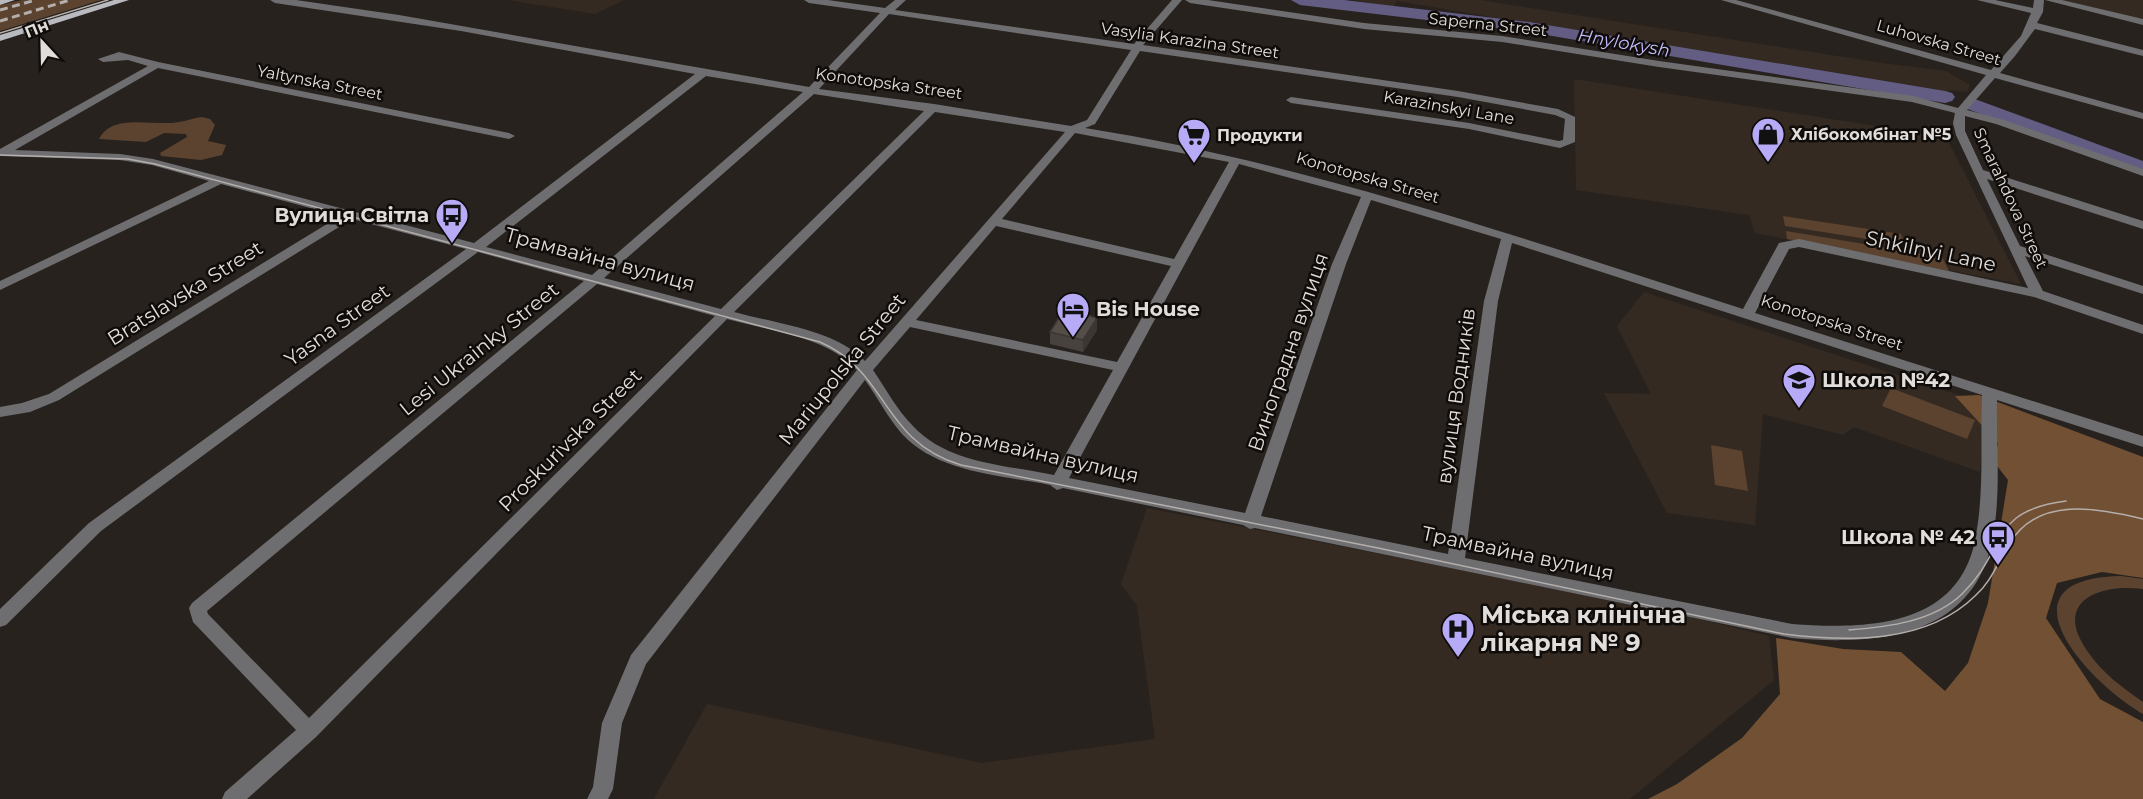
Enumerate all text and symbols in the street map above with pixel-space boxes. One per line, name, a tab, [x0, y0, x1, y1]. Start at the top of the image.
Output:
street label: Saperna Street	[1428, 9, 1549, 40]
north arrow	[12, 12, 72, 72]
text: Пн	[22, 15, 51, 42]
street label: Luhovska Street	[1874, 16, 2004, 69]
street label: Vasylia Karazina Street	[1100, 19, 1281, 62]
water label: Hnylokysh	[1576, 24, 1672, 62]
street label: Yaltynska Street	[256, 61, 385, 104]
street label: Konotopska Street	[814, 64, 964, 103]
street label: Karazinskyi Lane	[1382, 87, 1516, 128]
shop icon: Хлібокомбінат №5	[1750, 116, 1786, 163]
supermarket icon: Продукти	[1176, 117, 1212, 164]
place label: Хлібокомбінат №5	[1791, 125, 1952, 144]
street label: Smarahdova Street	[1970, 125, 2052, 272]
place label: Продукти	[1217, 126, 1303, 145]
street label: Konotopska Street	[1294, 148, 1442, 207]
bus stop icon: Вулиця Світла	[434, 197, 470, 244]
place label: Вулиця Світла	[274, 203, 429, 227]
street label: Трамвайна вулиця	[502, 222, 698, 296]
street label: Shkilnyi Lane	[1864, 226, 1998, 276]
street label: Bratslavska Street	[103, 235, 267, 351]
street label: Виноградна вулиця	[1243, 250, 1333, 454]
street label: Lesi Ukrainky Street	[395, 277, 563, 421]
street label: Yasna Street	[280, 279, 394, 371]
street label: Mariupolska Street	[773, 288, 911, 450]
hotel icon: Bis House	[1055, 291, 1091, 338]
street label: Konotopska Street	[1758, 291, 1906, 355]
place label: Bis House	[1096, 297, 1200, 321]
street label: вулиця Водників	[1432, 306, 1480, 486]
school or university icon: Школа №42	[1781, 362, 1817, 409]
street label: Proskurivska Street	[494, 364, 646, 516]
place label: Школа №42	[1822, 368, 1950, 392]
street label: Трамвайна вулиця	[945, 420, 1141, 488]
bus stop icon: Школа № 42	[1980, 519, 2016, 566]
street label: Трамвайна вулиця	[1420, 521, 1616, 585]
place label: Школа № 42	[1841, 525, 1975, 549]
place label: Міська клінічна лікарня № 9	[1481, 600, 1686, 657]
hospital icon: Міська клінічна лікарня № 9	[1440, 611, 1476, 658]

